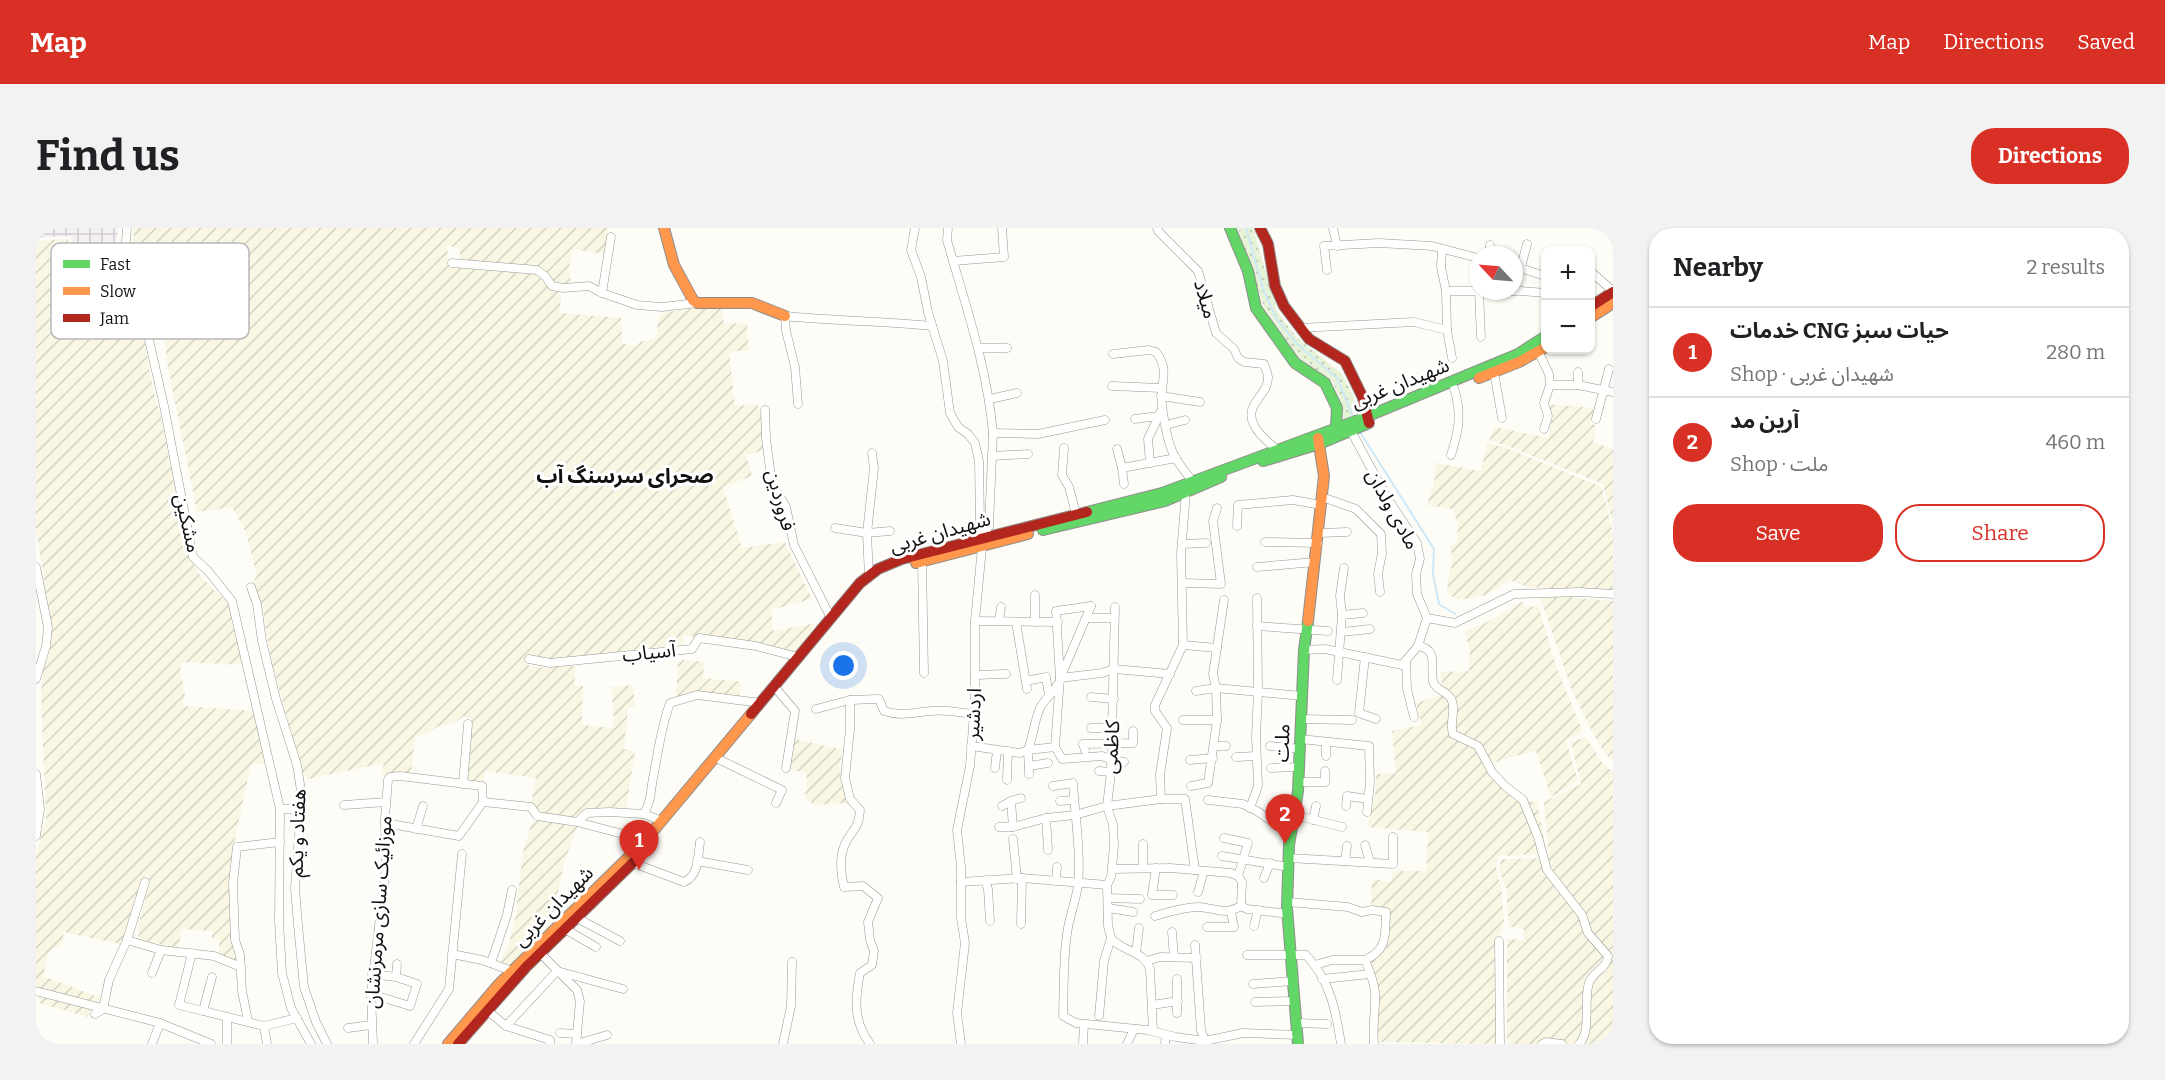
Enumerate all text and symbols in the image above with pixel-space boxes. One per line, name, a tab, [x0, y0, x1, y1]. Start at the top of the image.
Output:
text: Map	[30, 26, 87, 59]
text: Map	[1868, 29, 1910, 55]
text: Directions	[1943, 29, 2044, 55]
text: Saved	[2077, 29, 2135, 55]
button: Directions	[1971, 128, 2129, 184]
text: Find us	[36, 131, 180, 181]
legend	[51, 243, 249, 339]
north arrow	[1469, 246, 1523, 300]
map controls	[1541, 246, 1595, 354]
button: +	[1541, 246, 1595, 300]
text: Nearby	[1673, 252, 1763, 283]
text: Fast	[100, 255, 131, 274]
text: 2 results	[2026, 255, 2105, 279]
street label: میلاد	[1189, 277, 1223, 321]
text: Slow	[100, 282, 136, 301]
button: −	[1541, 300, 1595, 354]
text: Jam	[99, 309, 129, 328]
text: خدمات CNG حیات سبز	[1730, 317, 1949, 344]
text: 1	[1688, 340, 1697, 364]
text: 280 m	[2046, 340, 2105, 364]
street label: شهیدان غربی	[1347, 352, 1453, 414]
text: Shop · شهیدان غربی	[1730, 362, 1894, 386]
text: آرین مد	[1730, 407, 1799, 434]
text: 2	[1687, 430, 1698, 454]
text: 460 m	[2046, 430, 2105, 454]
text: Shop · ملت	[1730, 452, 1828, 476]
district label: صحرای سرسنگ آب	[536, 463, 714, 489]
street label: مادی ولدان	[1361, 465, 1425, 553]
street label: فروردین	[761, 467, 801, 533]
street label: مشکین	[170, 491, 206, 555]
button: Save	[1673, 504, 1883, 562]
button: Share	[1895, 504, 2105, 562]
street label: شهیدان غربی	[887, 506, 993, 558]
street label: آسیاب	[621, 637, 678, 667]
your location	[829, 651, 858, 680]
street label: اردشیر	[960, 687, 986, 742]
street label: کاظمی	[1098, 719, 1124, 775]
street label: ملت	[1269, 723, 1295, 763]
street label: هفتاد و یکم	[283, 788, 314, 878]
pin: 2	[1266, 794, 1304, 844]
street label: موزائیک سازی مرمرنشان	[359, 815, 397, 1009]
pin: 1	[620, 820, 658, 870]
street label: شهیدان غربی	[508, 861, 598, 951]

